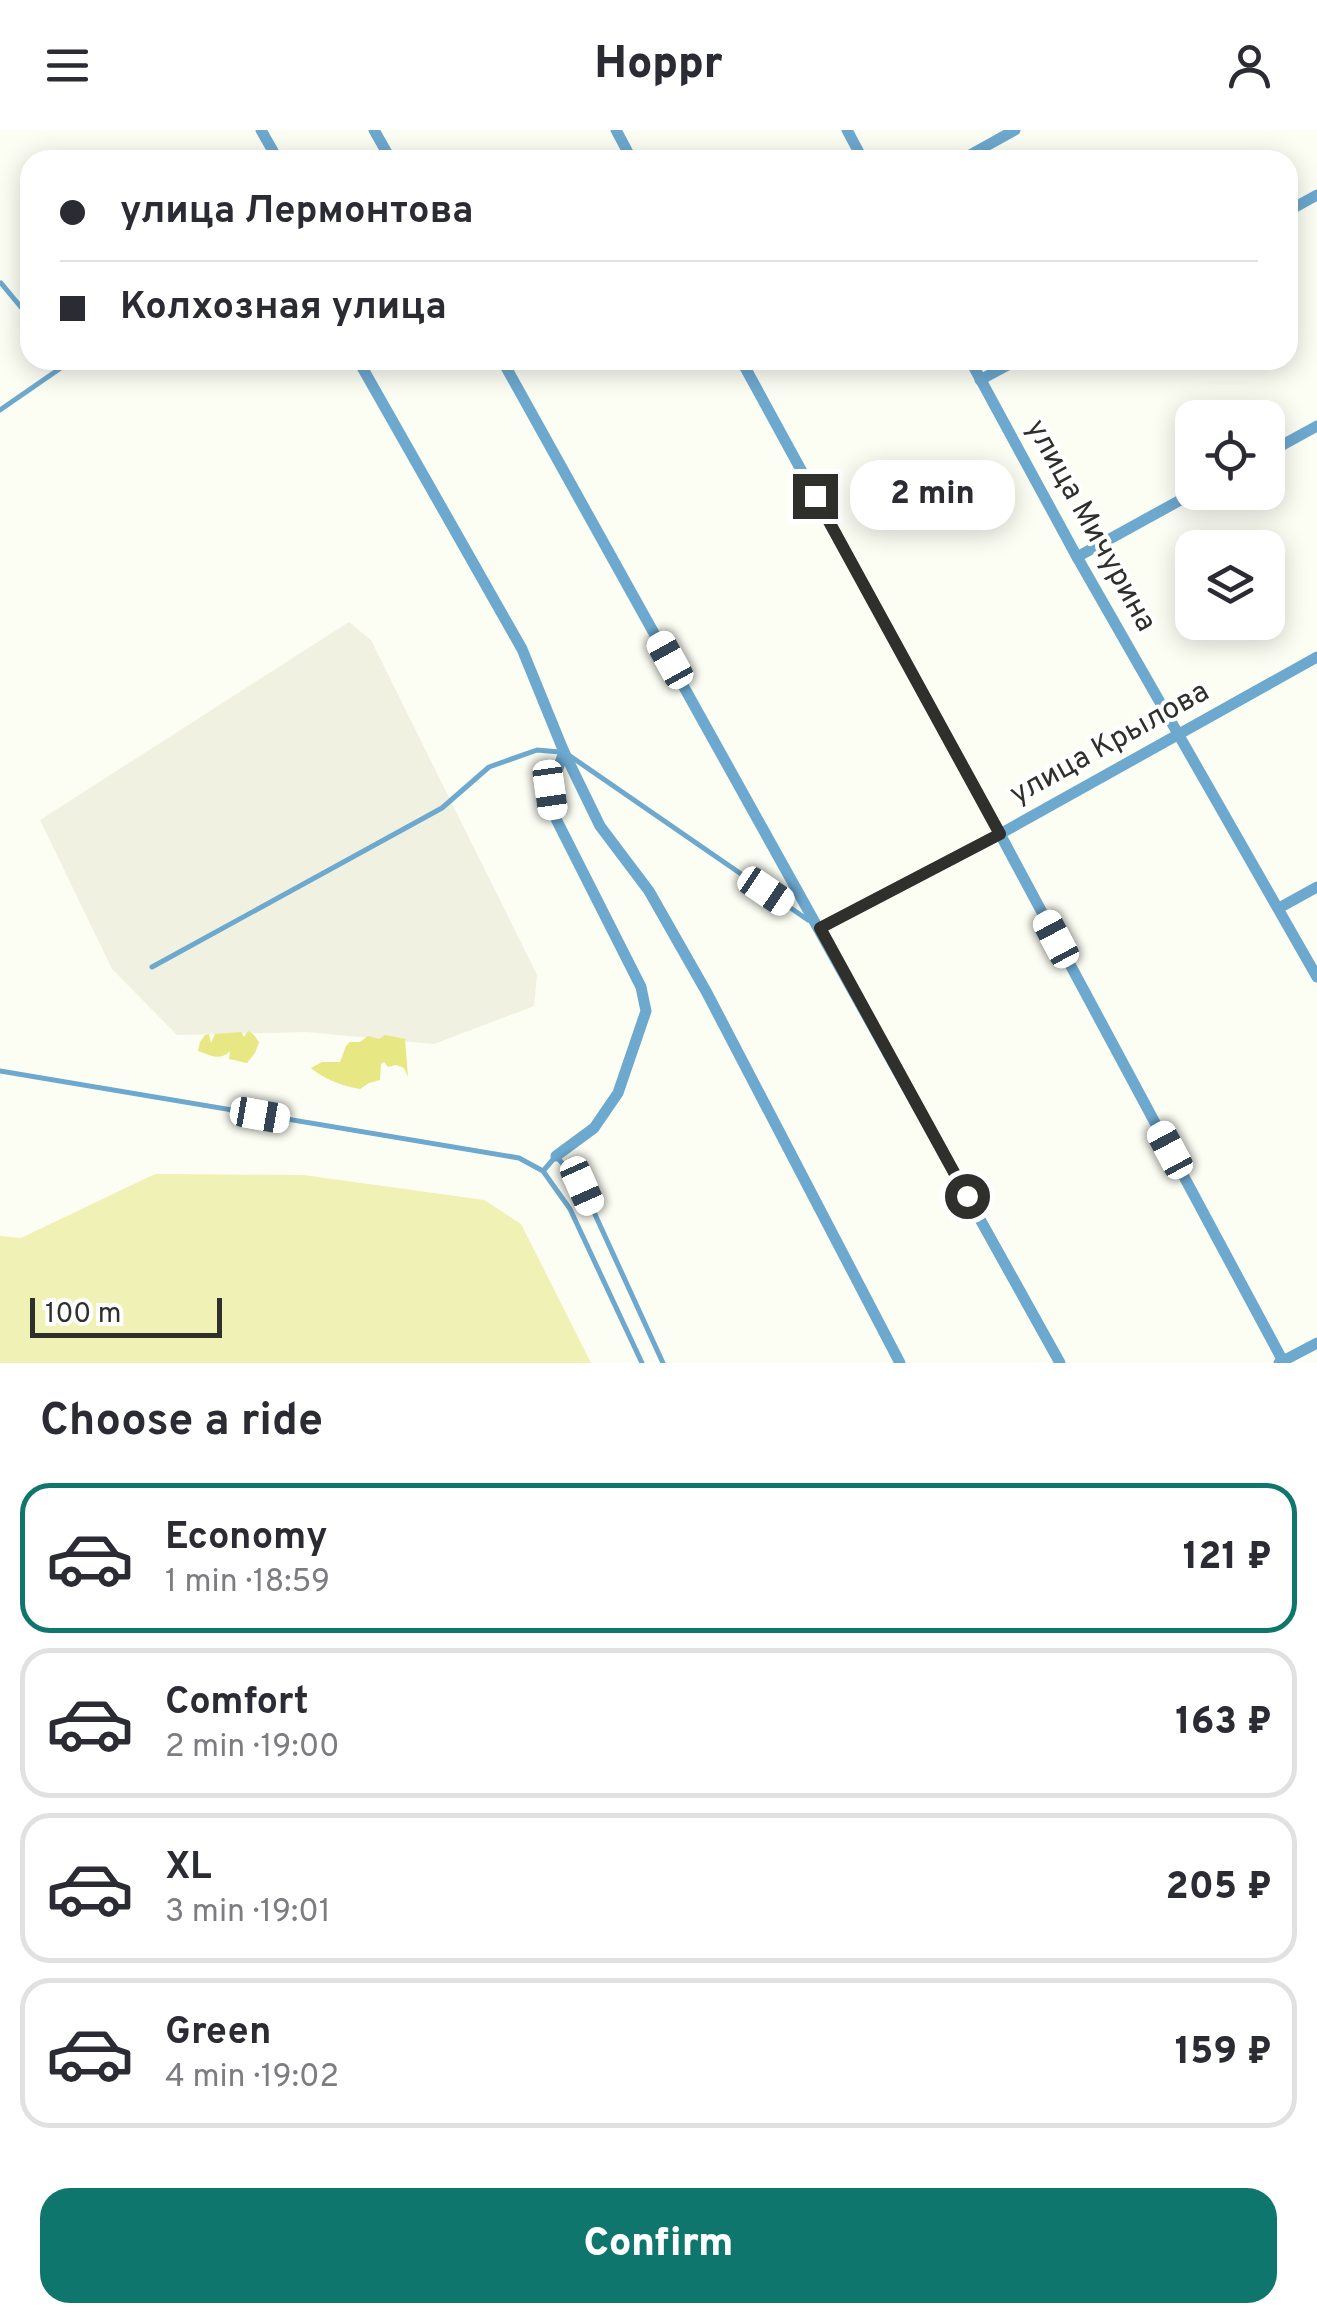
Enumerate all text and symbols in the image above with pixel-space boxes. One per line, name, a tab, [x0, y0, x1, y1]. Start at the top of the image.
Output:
text: Hoppr	[594, 37, 723, 94]
icon: menu	[40, 38, 95, 93]
icon: person	[1222, 38, 1277, 93]
text: улица Лермонтова	[120, 188, 474, 237]
text: Колхозная улица	[120, 284, 447, 333]
map controls	[1175, 400, 1285, 640]
button: locate	[1175, 400, 1285, 510]
street label: улица Мичурина	[1016, 413, 1164, 639]
callout: 2 min	[850, 461, 1015, 531]
route end	[793, 474, 838, 519]
text: 2 min	[890, 475, 975, 515]
button: layers	[1175, 530, 1285, 640]
car	[642, 626, 698, 694]
street label: улица Крылова	[1004, 674, 1216, 814]
car	[531, 758, 569, 822]
car	[733, 862, 799, 920]
car	[1029, 905, 1083, 973]
car	[228, 1095, 292, 1135]
car	[1143, 1116, 1197, 1184]
car	[556, 1152, 608, 1220]
route start	[945, 1174, 990, 1219]
scale bar	[30, 1293, 222, 1338]
text: 100 m	[45, 1297, 121, 1333]
text: Choose a ride	[40, 1394, 323, 1451]
icon: car	[45, 1513, 135, 1603]
text: Economy	[165, 1514, 327, 1563]
text: 121 ₽	[1183, 1534, 1272, 1583]
text: 1 min · 18:59	[165, 1563, 330, 1603]
icon: car	[45, 1678, 135, 1768]
text: Comfort	[165, 1679, 309, 1728]
text: 163 ₽	[1175, 1699, 1272, 1748]
text: 2 min · 19:00	[165, 1728, 339, 1768]
icon: car	[45, 1843, 135, 1933]
text: XL	[165, 1844, 212, 1893]
text: 205 ₽	[1166, 1864, 1272, 1913]
text: 3 min · 19:01	[165, 1893, 331, 1933]
icon: car	[45, 2008, 135, 2098]
text: Green	[165, 2009, 271, 2058]
text: 159 ₽	[1175, 2029, 1272, 2078]
text: 4 min · 19:02	[165, 2058, 339, 2098]
button: Confirm	[40, 2188, 1277, 2303]

